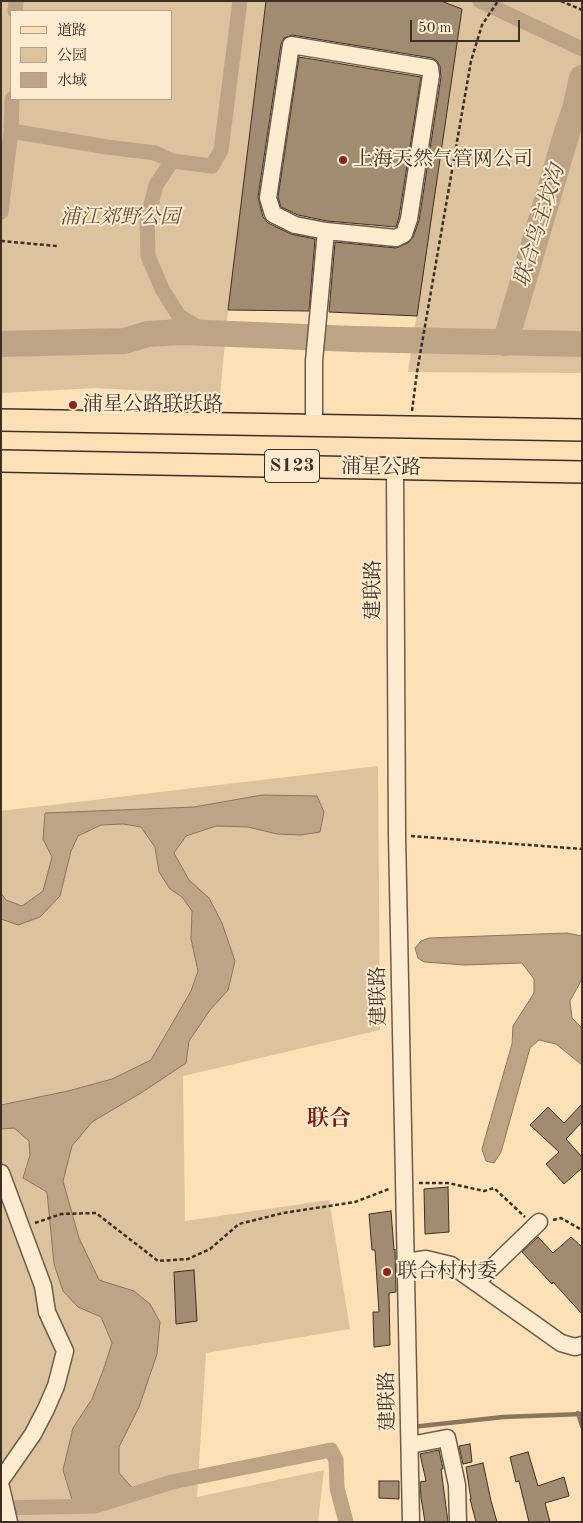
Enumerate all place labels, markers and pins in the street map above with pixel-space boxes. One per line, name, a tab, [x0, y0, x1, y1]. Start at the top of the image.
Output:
place label: 上海天然气管网公司	[353, 148, 533, 172]
marker: 上海天然气管网公司	[337, 154, 349, 166]
place label: 浦星公路联跃路	[83, 393, 223, 417]
marker: 浦星公路联跃路	[67, 399, 79, 411]
place label: 联合村村委	[397, 1260, 497, 1284]
marker: 联合村村委	[381, 1266, 393, 1278]

